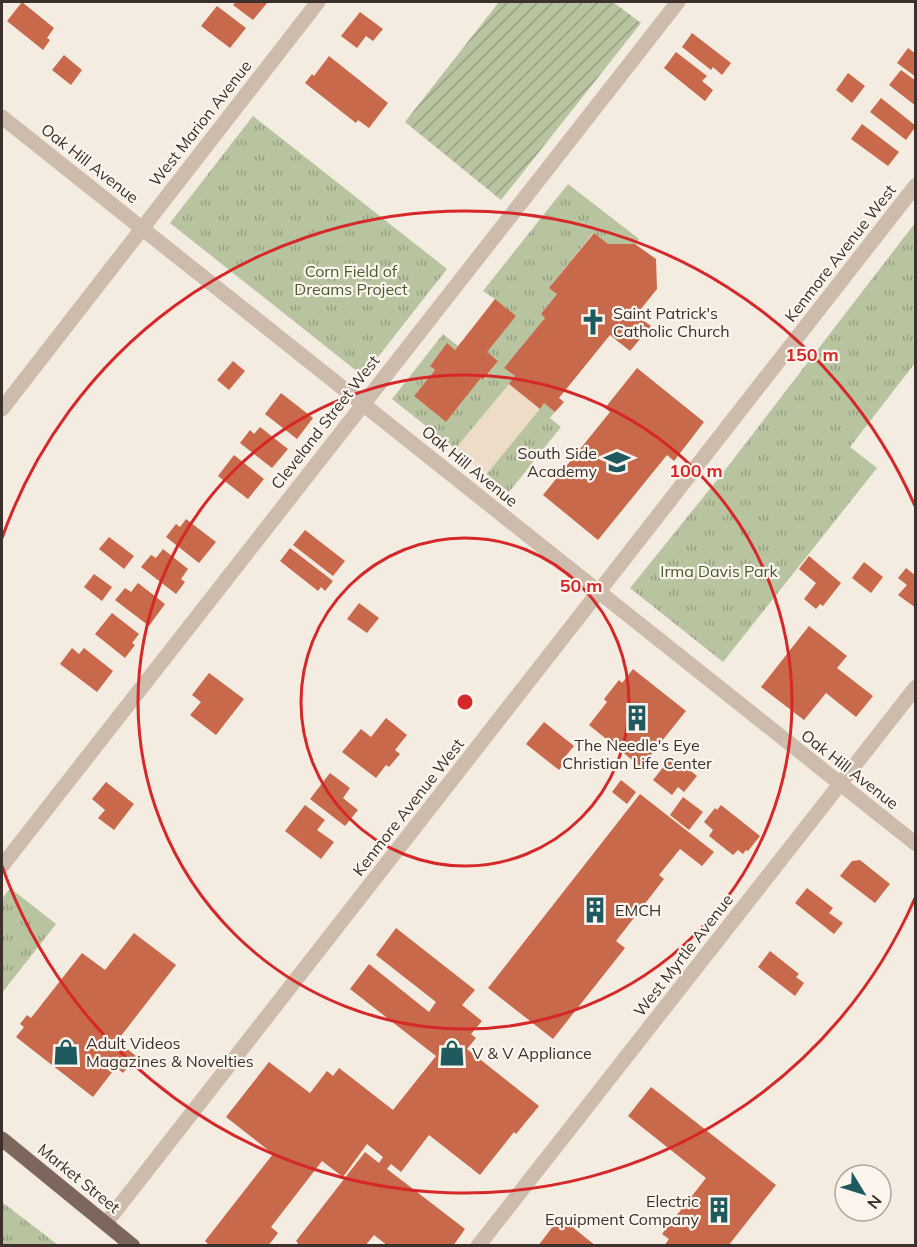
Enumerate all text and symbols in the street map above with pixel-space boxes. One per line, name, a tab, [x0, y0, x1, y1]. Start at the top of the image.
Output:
street label: West Marion Avenue	[145, 56, 255, 190]
street label: Oak Hill Avenue	[37, 119, 143, 207]
street label: Kenmore Avenue West	[780, 180, 900, 326]
park label: Corn Field of Dreams Project	[294, 261, 408, 299]
place label: Saint Patrick's Catholic Church	[613, 303, 730, 341]
church icon: Saint Patrick's Catholic Church	[578, 307, 608, 337]
text: 150 m	[785, 343, 839, 366]
street label: Cleveland Street West	[267, 351, 384, 493]
street label: Oak Hill Avenue	[418, 421, 522, 511]
place label: South Side Academy	[517, 443, 598, 481]
school or university icon: South Side Academy	[602, 447, 632, 477]
text: 100 m	[669, 459, 723, 482]
park label: Irma Davis Park	[660, 561, 778, 581]
text: 50 m	[560, 574, 602, 597]
centre of rings	[455, 692, 475, 712]
building icon: The Needle's Eye Christian Life Center	[622, 703, 652, 733]
street label: Oak Hill Avenue	[797, 725, 903, 813]
street label: Kenmore Avenue West	[348, 734, 468, 880]
place label: The Needle's Eye Christian Life Center	[562, 735, 712, 773]
street label: West Myrtle Avenue	[629, 890, 737, 1020]
building icon: EMCH	[580, 895, 610, 925]
place label: EMCH	[615, 900, 661, 920]
place label: Adult Videos Magazines & Novelties	[86, 1033, 254, 1071]
shop icon: Adult Videos Magazines & Novelties	[51, 1037, 81, 1067]
shop icon: V & V Appliance	[437, 1038, 467, 1068]
place label: V & V Appliance	[472, 1043, 592, 1063]
street label: Market Street	[34, 1139, 124, 1217]
north arrow	[833, 1163, 893, 1223]
place label: Electric Equipment Company	[545, 1191, 699, 1229]
text: N	[863, 1191, 886, 1213]
building icon: Electric Equipment Company	[704, 1195, 734, 1225]

